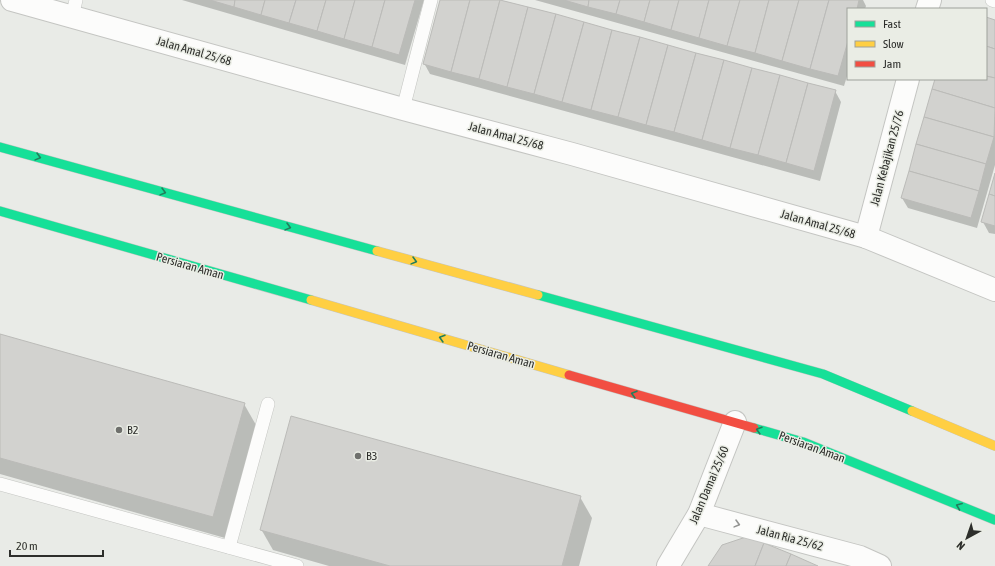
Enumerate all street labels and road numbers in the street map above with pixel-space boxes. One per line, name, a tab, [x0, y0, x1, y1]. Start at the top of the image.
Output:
street label: Jalan Amal 25/68	[155, 34, 233, 68]
street label: Jalan Kebajikan 25/76	[867, 108, 907, 207]
street label: Jalan Amal 25/68	[467, 119, 545, 153]
street label: Jalan Amal 25/68	[779, 207, 857, 241]
street label: Persiaran Aman	[155, 250, 225, 282]
street label: Persiaran Aman	[466, 339, 536, 371]
street label: Persiaran Aman	[777, 429, 847, 465]
street label: Jalan Damai 25/60	[686, 444, 732, 526]
street label: Jalan Ria 25/62	[755, 522, 825, 554]

